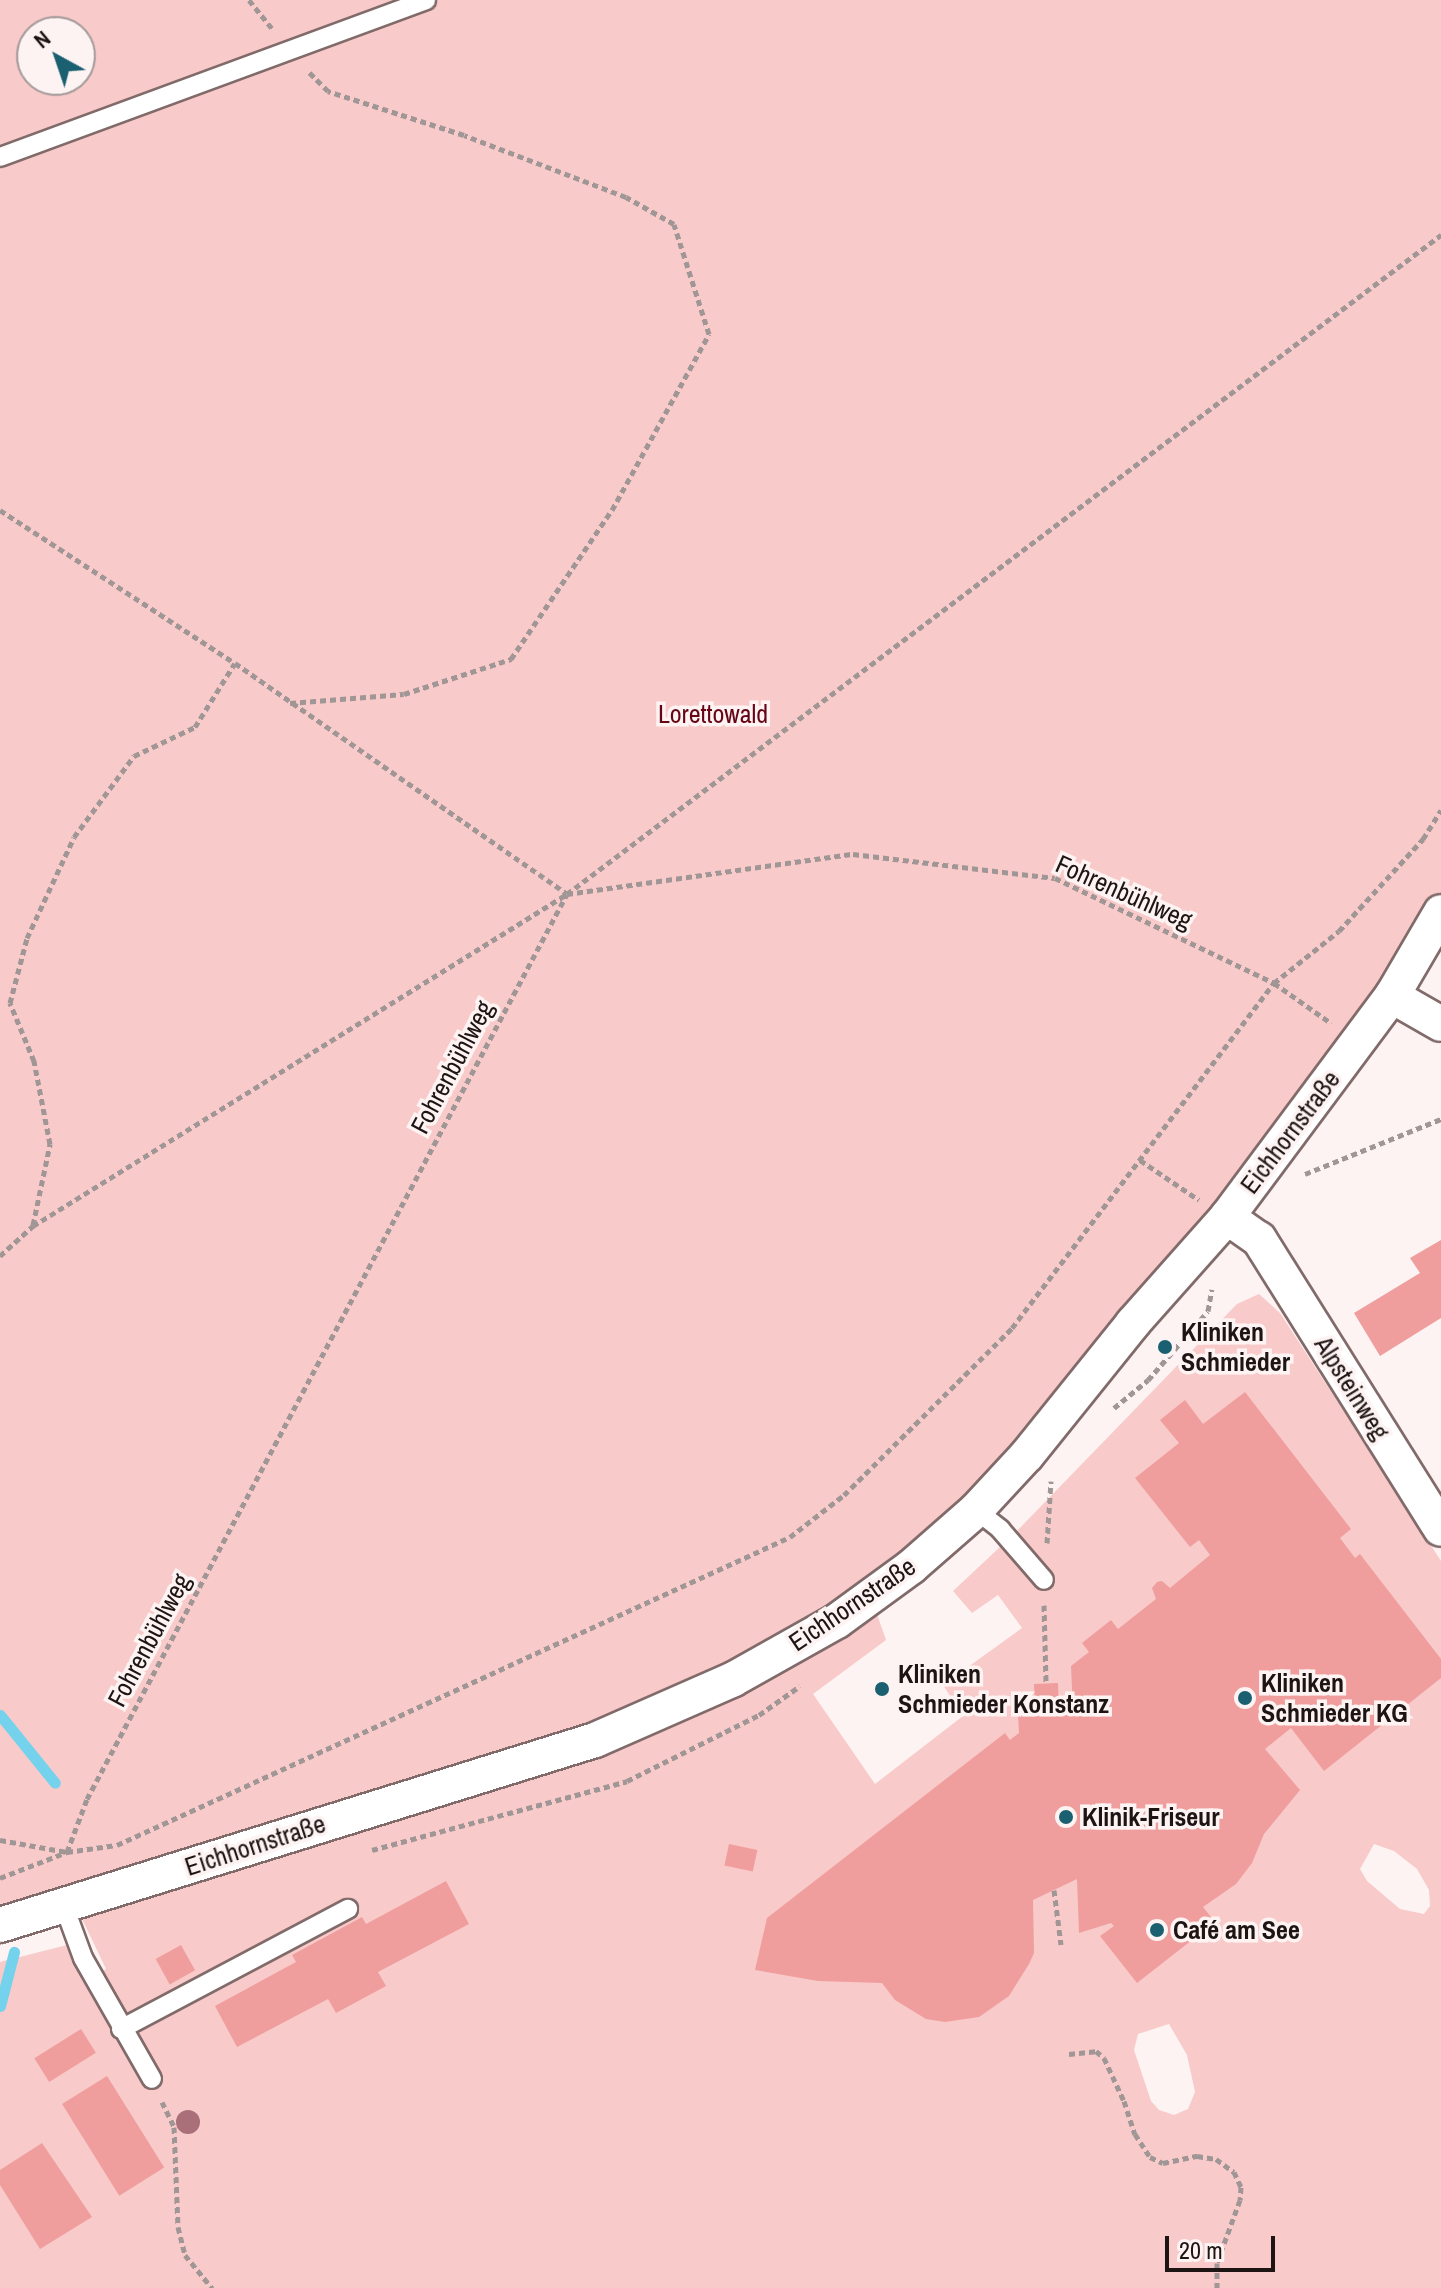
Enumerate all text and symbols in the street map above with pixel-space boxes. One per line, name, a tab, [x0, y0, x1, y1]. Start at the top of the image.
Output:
north arrow	[16, 16, 96, 96]
text: N	[27, 23, 56, 55]
park label: Lorettowald	[658, 698, 768, 730]
street label: Fohrenbühlweg	[1051, 848, 1197, 936]
street label: Fohrenbühlweg	[404, 995, 500, 1139]
street label: Eichhornstraße	[1234, 1064, 1346, 1200]
place label: Kliniken Schmieder	[1181, 1316, 1290, 1378]
street label: Alpsteinweg	[1308, 1330, 1396, 1446]
marker: Kliniken Schmieder	[1156, 1338, 1174, 1356]
street label: Eichhornstraße	[783, 1550, 921, 1658]
street label: Fohrenbühlweg	[101, 1568, 197, 1712]
place label: Kliniken Schmieder Konstanz	[898, 1658, 1109, 1720]
place label: Kliniken Schmieder KG	[1261, 1667, 1408, 1728]
marker: Kliniken Schmieder Konstanz	[873, 1680, 891, 1698]
marker: Kliniken Schmieder KG	[1236, 1689, 1254, 1707]
place label: Klinik-Friseur	[1082, 1801, 1219, 1833]
street label: Eichhornstraße	[181, 1808, 329, 1882]
marker: Klinik-Friseur	[1057, 1808, 1075, 1826]
place label: Café am See	[1173, 1914, 1300, 1946]
marker: Café am See	[1148, 1921, 1166, 1939]
scale bar	[1169, 2220, 1279, 2270]
text: 20 m	[1179, 2234, 1223, 2266]

